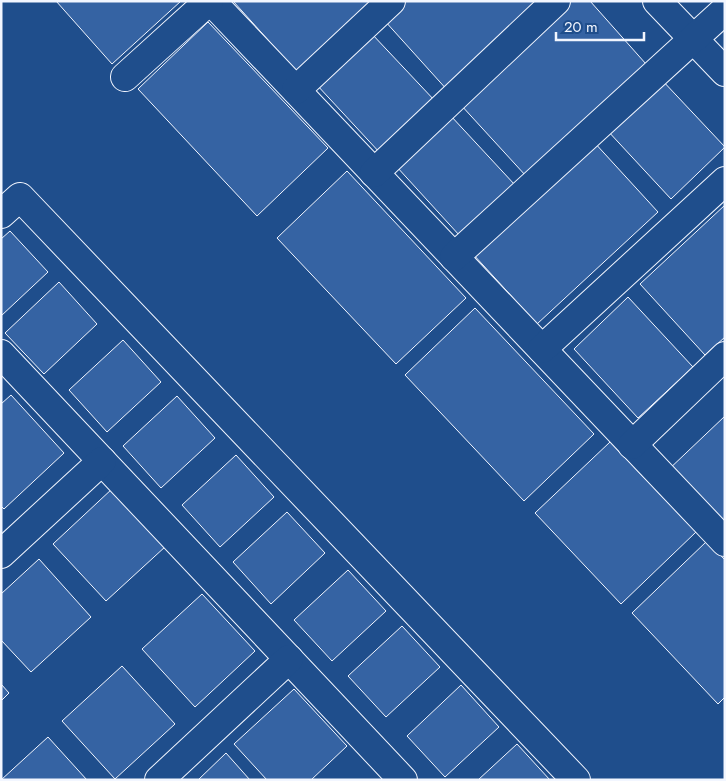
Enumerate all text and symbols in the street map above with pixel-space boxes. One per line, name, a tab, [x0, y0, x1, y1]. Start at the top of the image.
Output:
scale bar	[556, 10, 644, 42]
text: 20 m	[564, 16, 598, 38]

